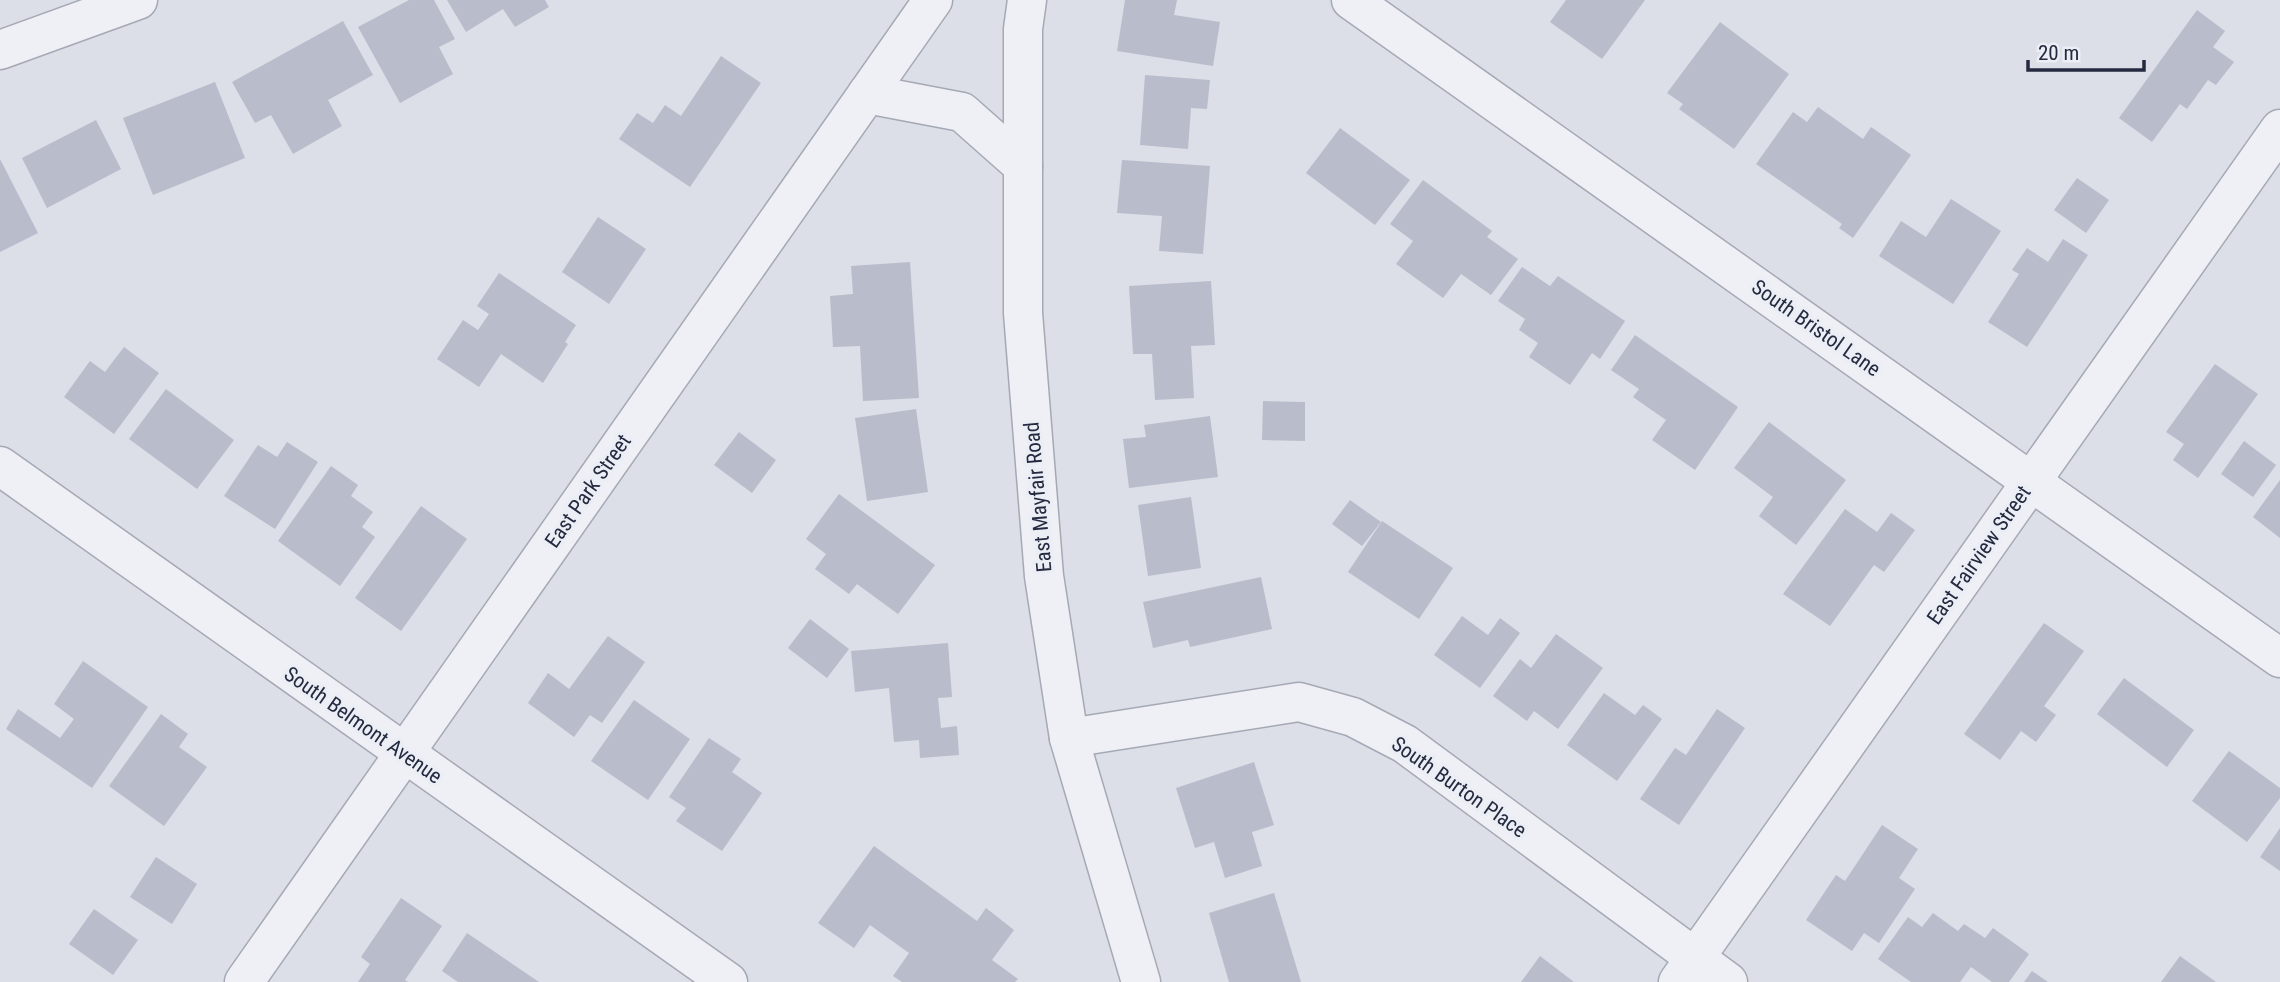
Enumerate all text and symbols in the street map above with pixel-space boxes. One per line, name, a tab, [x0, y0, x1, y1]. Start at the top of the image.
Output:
scale bar	[2028, 28, 2144, 72]
text: 20 m	[2038, 41, 2079, 65]
street label: South Bristol Lane	[1747, 275, 1885, 381]
street label: East Mayfair Road	[1019, 421, 1057, 573]
street label: East Park Street	[540, 430, 636, 552]
street label: East Fairview Street	[1922, 481, 2036, 629]
street label: South Belmont Avenue	[280, 662, 447, 789]
street label: South Burton Place	[1387, 732, 1531, 842]

